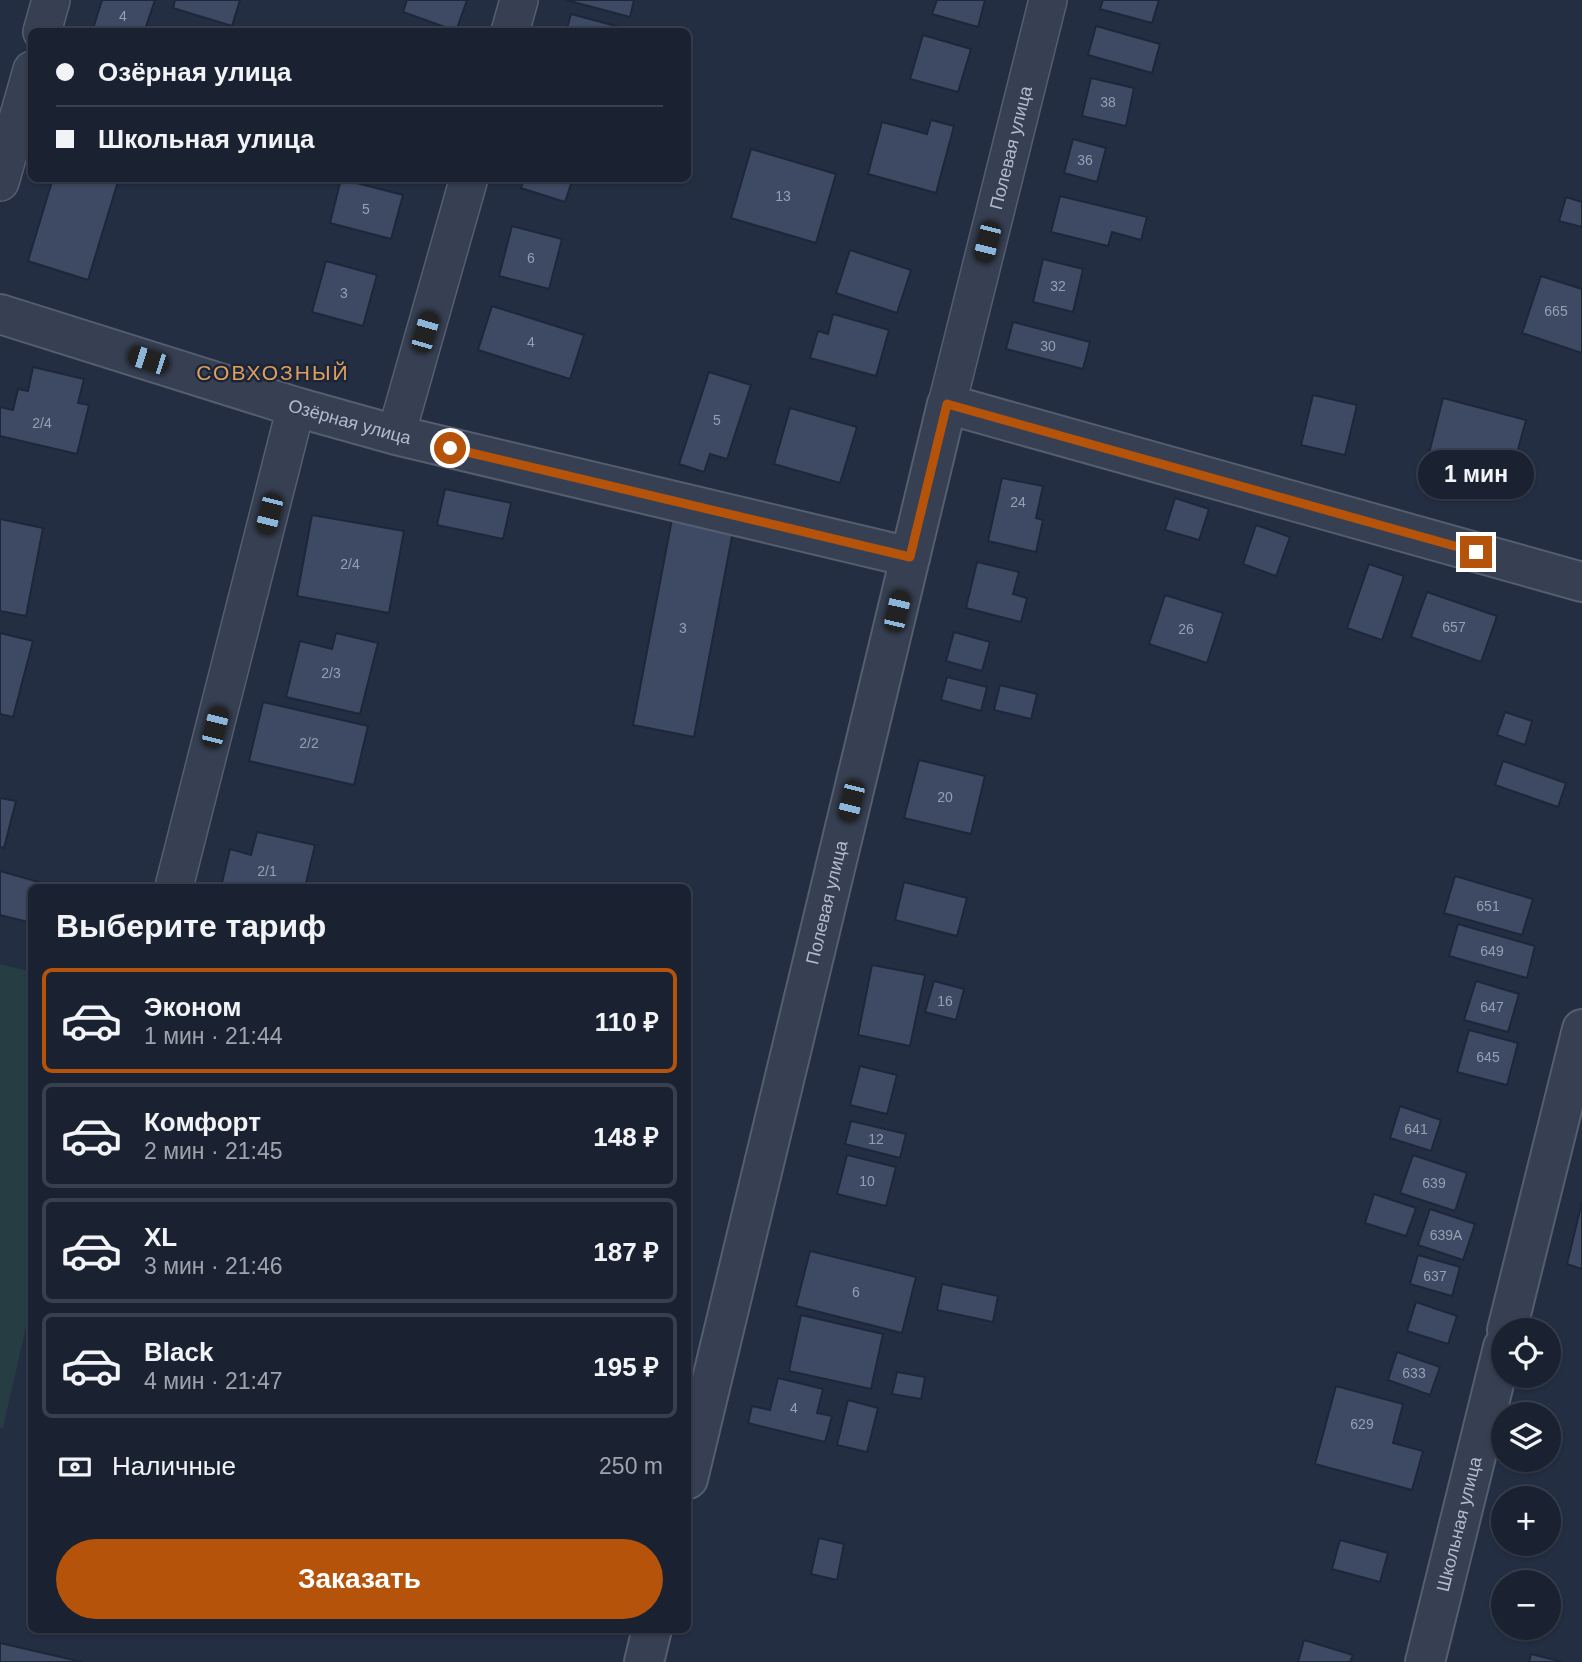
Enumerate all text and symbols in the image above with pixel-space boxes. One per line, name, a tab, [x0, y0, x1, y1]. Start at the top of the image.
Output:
house number: 4	[119, 8, 127, 24]
text: Озёрная улица	[98, 57, 291, 87]
street label: Полевая улица	[986, 83, 1036, 212]
house number: 38	[1100, 94, 1116, 110]
text: Школьная улица	[98, 124, 314, 154]
house number: 36	[1077, 152, 1093, 168]
house number: 13	[775, 188, 791, 204]
house number: 5	[362, 201, 370, 217]
car	[972, 219, 1003, 265]
house number: 6	[527, 250, 535, 266]
house number: 32	[1050, 278, 1066, 294]
house number: 3	[340, 285, 348, 301]
house number: 665	[1544, 303, 1568, 319]
car	[410, 309, 441, 355]
house number: 4	[527, 334, 535, 350]
house number: 30	[1040, 338, 1056, 354]
car	[125, 344, 172, 376]
district label: СОВХОЗНЫЙ	[196, 361, 350, 384]
street label: Озёрная улица	[286, 395, 414, 448]
house number: 5	[713, 412, 721, 428]
house number: 2/4	[32, 415, 52, 431]
route start	[434, 432, 466, 464]
callout: 1 мин	[1418, 450, 1534, 500]
text: 1 мин	[1444, 461, 1508, 487]
car	[254, 491, 285, 537]
house number: 24	[1010, 494, 1026, 510]
route end	[1460, 536, 1492, 568]
house number: 2/4	[340, 556, 360, 572]
car	[883, 588, 912, 634]
house number: 657	[1442, 619, 1466, 635]
house number: 3	[679, 620, 687, 636]
house number: 26	[1178, 621, 1194, 637]
house number: 2/3	[321, 665, 341, 681]
car	[200, 704, 231, 750]
house number: 2/2	[299, 735, 319, 751]
car	[836, 778, 867, 824]
house number: 20	[937, 789, 953, 805]
street label: Полевая улица	[802, 838, 852, 966]
house number: 2/1	[257, 863, 277, 879]
house number: 651	[1476, 898, 1500, 914]
text: Выберите тариф	[56, 908, 326, 944]
house number: 649	[1480, 943, 1504, 959]
icon: car	[60, 989, 123, 1052]
text: Эконом	[144, 992, 242, 1022]
house number: 16	[937, 993, 953, 1009]
house number: 647	[1480, 999, 1504, 1015]
text: 110 ₽	[595, 1007, 659, 1037]
text: 1 мин · 21:44	[144, 1023, 283, 1049]
house number: 645	[1476, 1049, 1500, 1065]
icon: car	[60, 1104, 123, 1167]
text: Комфорт	[144, 1107, 261, 1137]
house number: 641	[1404, 1121, 1428, 1137]
text: 148 ₽	[593, 1122, 659, 1152]
house number: 12	[868, 1131, 884, 1147]
text: 2 мин · 21:45	[144, 1138, 283, 1164]
house number: 10	[859, 1173, 875, 1189]
house number: 639	[1422, 1175, 1446, 1191]
icon: car	[60, 1219, 123, 1282]
text: XL	[144, 1222, 177, 1252]
house number: 639А	[1430, 1227, 1463, 1243]
text: 187 ₽	[593, 1237, 659, 1267]
text: 3 мин · 21:46	[144, 1253, 283, 1279]
house number: 637	[1423, 1268, 1447, 1284]
house number: 6	[852, 1284, 860, 1300]
map controls	[1491, 1318, 1561, 1640]
button: locate	[1491, 1318, 1561, 1388]
icon: car	[60, 1334, 123, 1397]
text: Black	[144, 1337, 213, 1367]
text: 195 ₽	[593, 1352, 659, 1382]
house number: 633	[1402, 1365, 1426, 1381]
text: 4 мин · 21:47	[144, 1368, 283, 1394]
house number: 4	[790, 1400, 798, 1416]
button: layers	[1491, 1402, 1561, 1472]
house number: 629	[1350, 1416, 1374, 1432]
icon: cash	[56, 1448, 94, 1486]
text: Наличные	[112, 1451, 236, 1481]
text: 250 m	[599, 1453, 663, 1479]
street label: Школьная улица	[1433, 1454, 1486, 1594]
button: +	[1491, 1486, 1561, 1556]
button: Заказать	[56, 1539, 663, 1619]
button: −	[1491, 1570, 1561, 1640]

